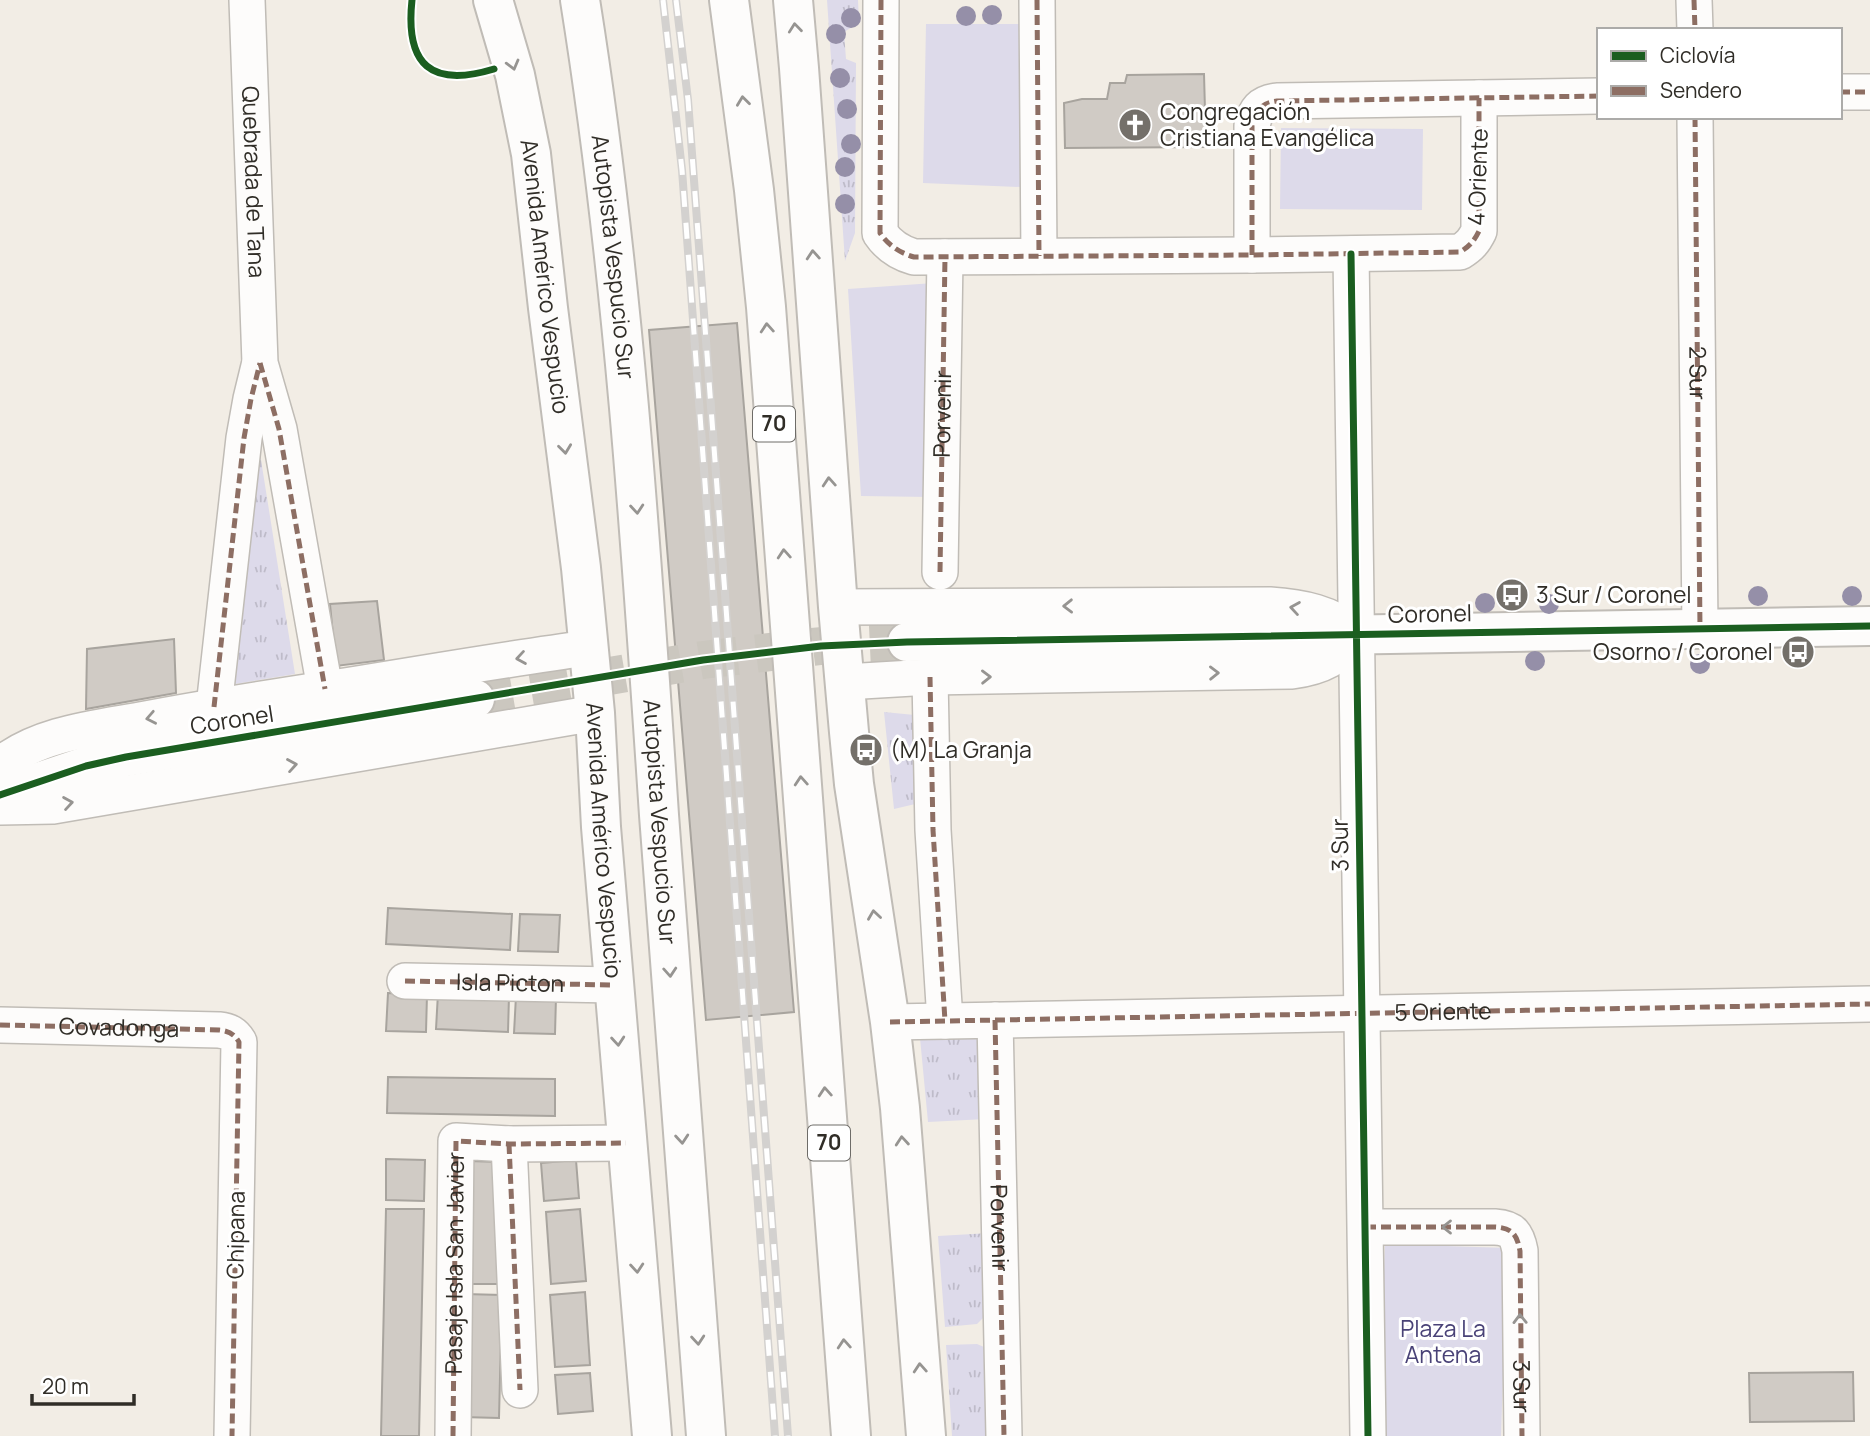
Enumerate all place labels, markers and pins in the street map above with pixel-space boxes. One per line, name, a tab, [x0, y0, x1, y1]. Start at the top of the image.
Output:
place label: Congregación Cristiana Evangélica	[1160, 95, 1374, 153]
church icon: Congregación Cristiana Evangélica	[1116, 106, 1154, 144]
bus stop icon: 3 Sur / Coronel	[1493, 576, 1531, 614]
place label: 3 Sur / Coronel	[1536, 578, 1692, 610]
bus stop icon: Osorno / Coronel	[1779, 633, 1817, 671]
place label: Osorno / Coronel	[1593, 635, 1773, 667]
bus stop icon: (M) La Granja	[847, 731, 885, 769]
place label: (M) La Granja	[890, 733, 1032, 765]

